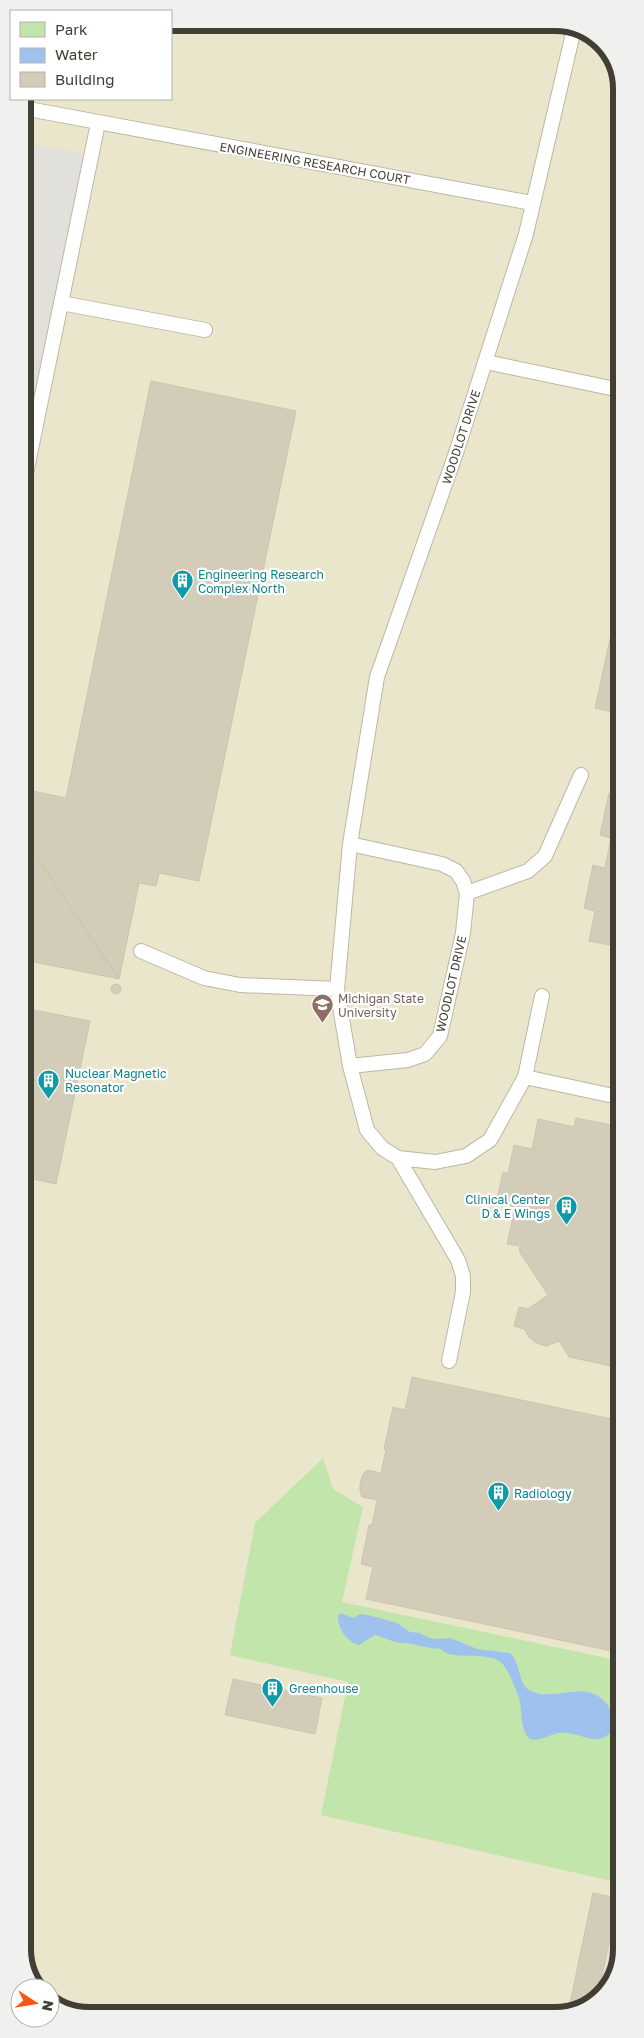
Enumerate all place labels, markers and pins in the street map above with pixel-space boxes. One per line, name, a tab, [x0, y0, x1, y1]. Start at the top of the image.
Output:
place label: Engineering Research Complex North	[198, 567, 324, 596]
building icon: Engineering Research Complex North	[170, 569, 194, 600]
place label: Michigan State University	[338, 991, 424, 1020]
school or university icon: Michigan State University	[310, 993, 334, 1024]
place label: Nuclear Magnetic Resonator	[65, 1066, 167, 1095]
building icon: Nuclear Magnetic Resonator	[37, 1068, 61, 1099]
place label: Clinical Center D & E Wings	[465, 1192, 550, 1221]
building icon: Clinical Center D & E Wings	[554, 1194, 578, 1225]
building icon: Radiology	[486, 1481, 510, 1512]
place label: Radiology	[514, 1486, 572, 1501]
building icon: Greenhouse	[261, 1676, 285, 1707]
place label: Greenhouse	[289, 1681, 359, 1696]

